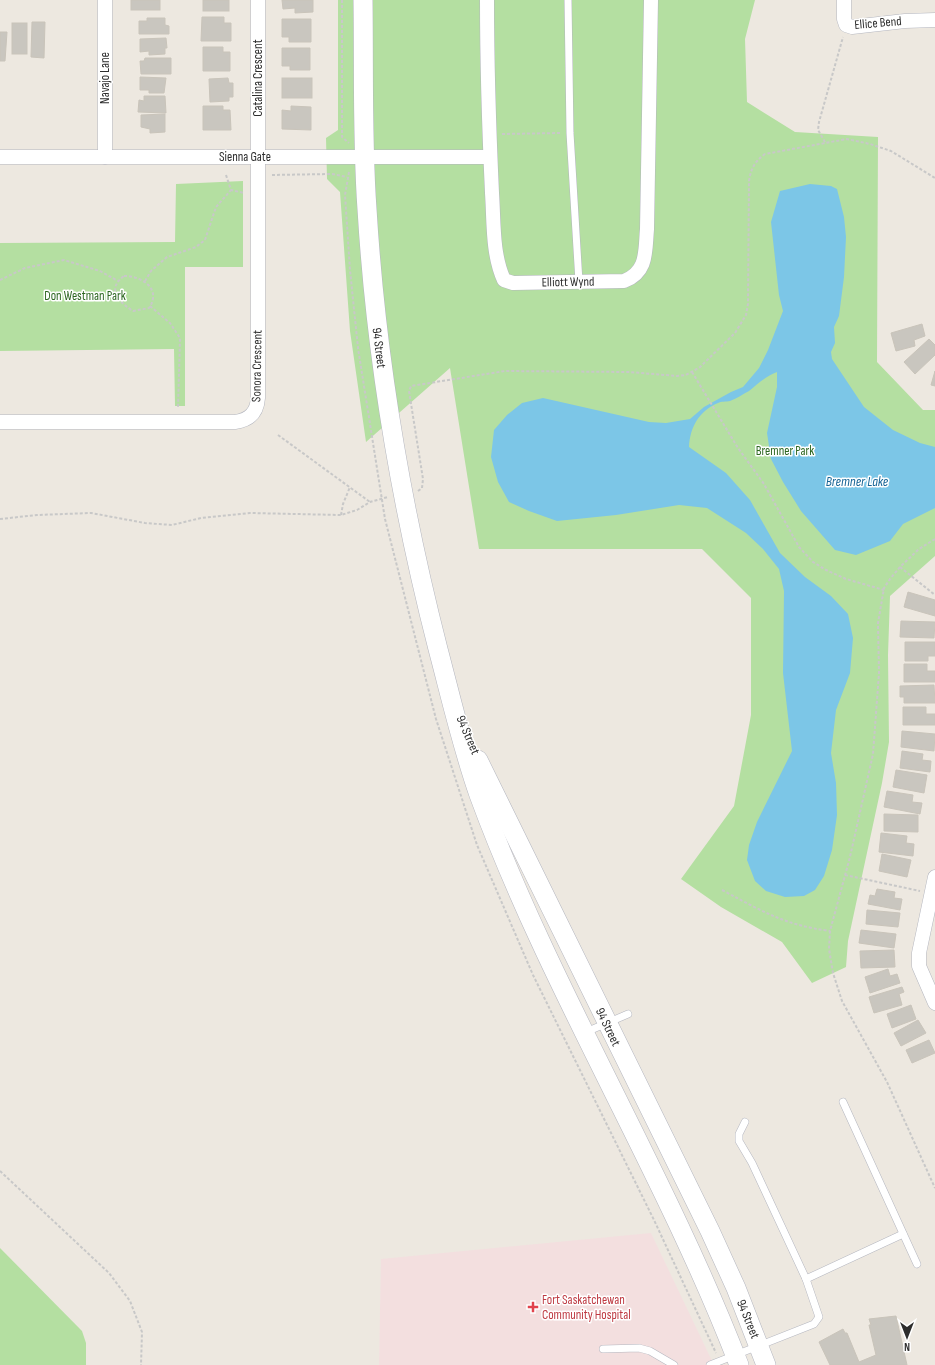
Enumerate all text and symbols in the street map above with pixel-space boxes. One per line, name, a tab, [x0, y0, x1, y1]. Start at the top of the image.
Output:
street label: Ellice Bend	[854, 13, 902, 33]
street label: Catalina Crescent	[250, 39, 266, 117]
street label: Navajo Lane	[97, 52, 113, 104]
street label: Sienna Gate	[219, 149, 271, 165]
street label: Elliott Wynd	[542, 274, 594, 290]
park label: Don Westman Park	[44, 288, 126, 304]
street label: 94 Street	[369, 327, 389, 369]
street label: Sonora Crescent	[248, 330, 266, 402]
park label: Bremner Park	[756, 443, 814, 459]
water label: Bremner Lake	[826, 473, 889, 490]
street label: 94 Street	[453, 713, 483, 757]
street label: 94 Street	[592, 1005, 624, 1049]
place label: Fort Saskatchewan Community Hospital	[542, 1292, 631, 1323]
street label: 94 Street	[733, 1297, 763, 1341]
marker: Fort Saskatchewan Community Hospital	[527, 1301, 539, 1313]
north arrow	[887, 1317, 927, 1357]
text: N	[904, 1340, 910, 1353]

